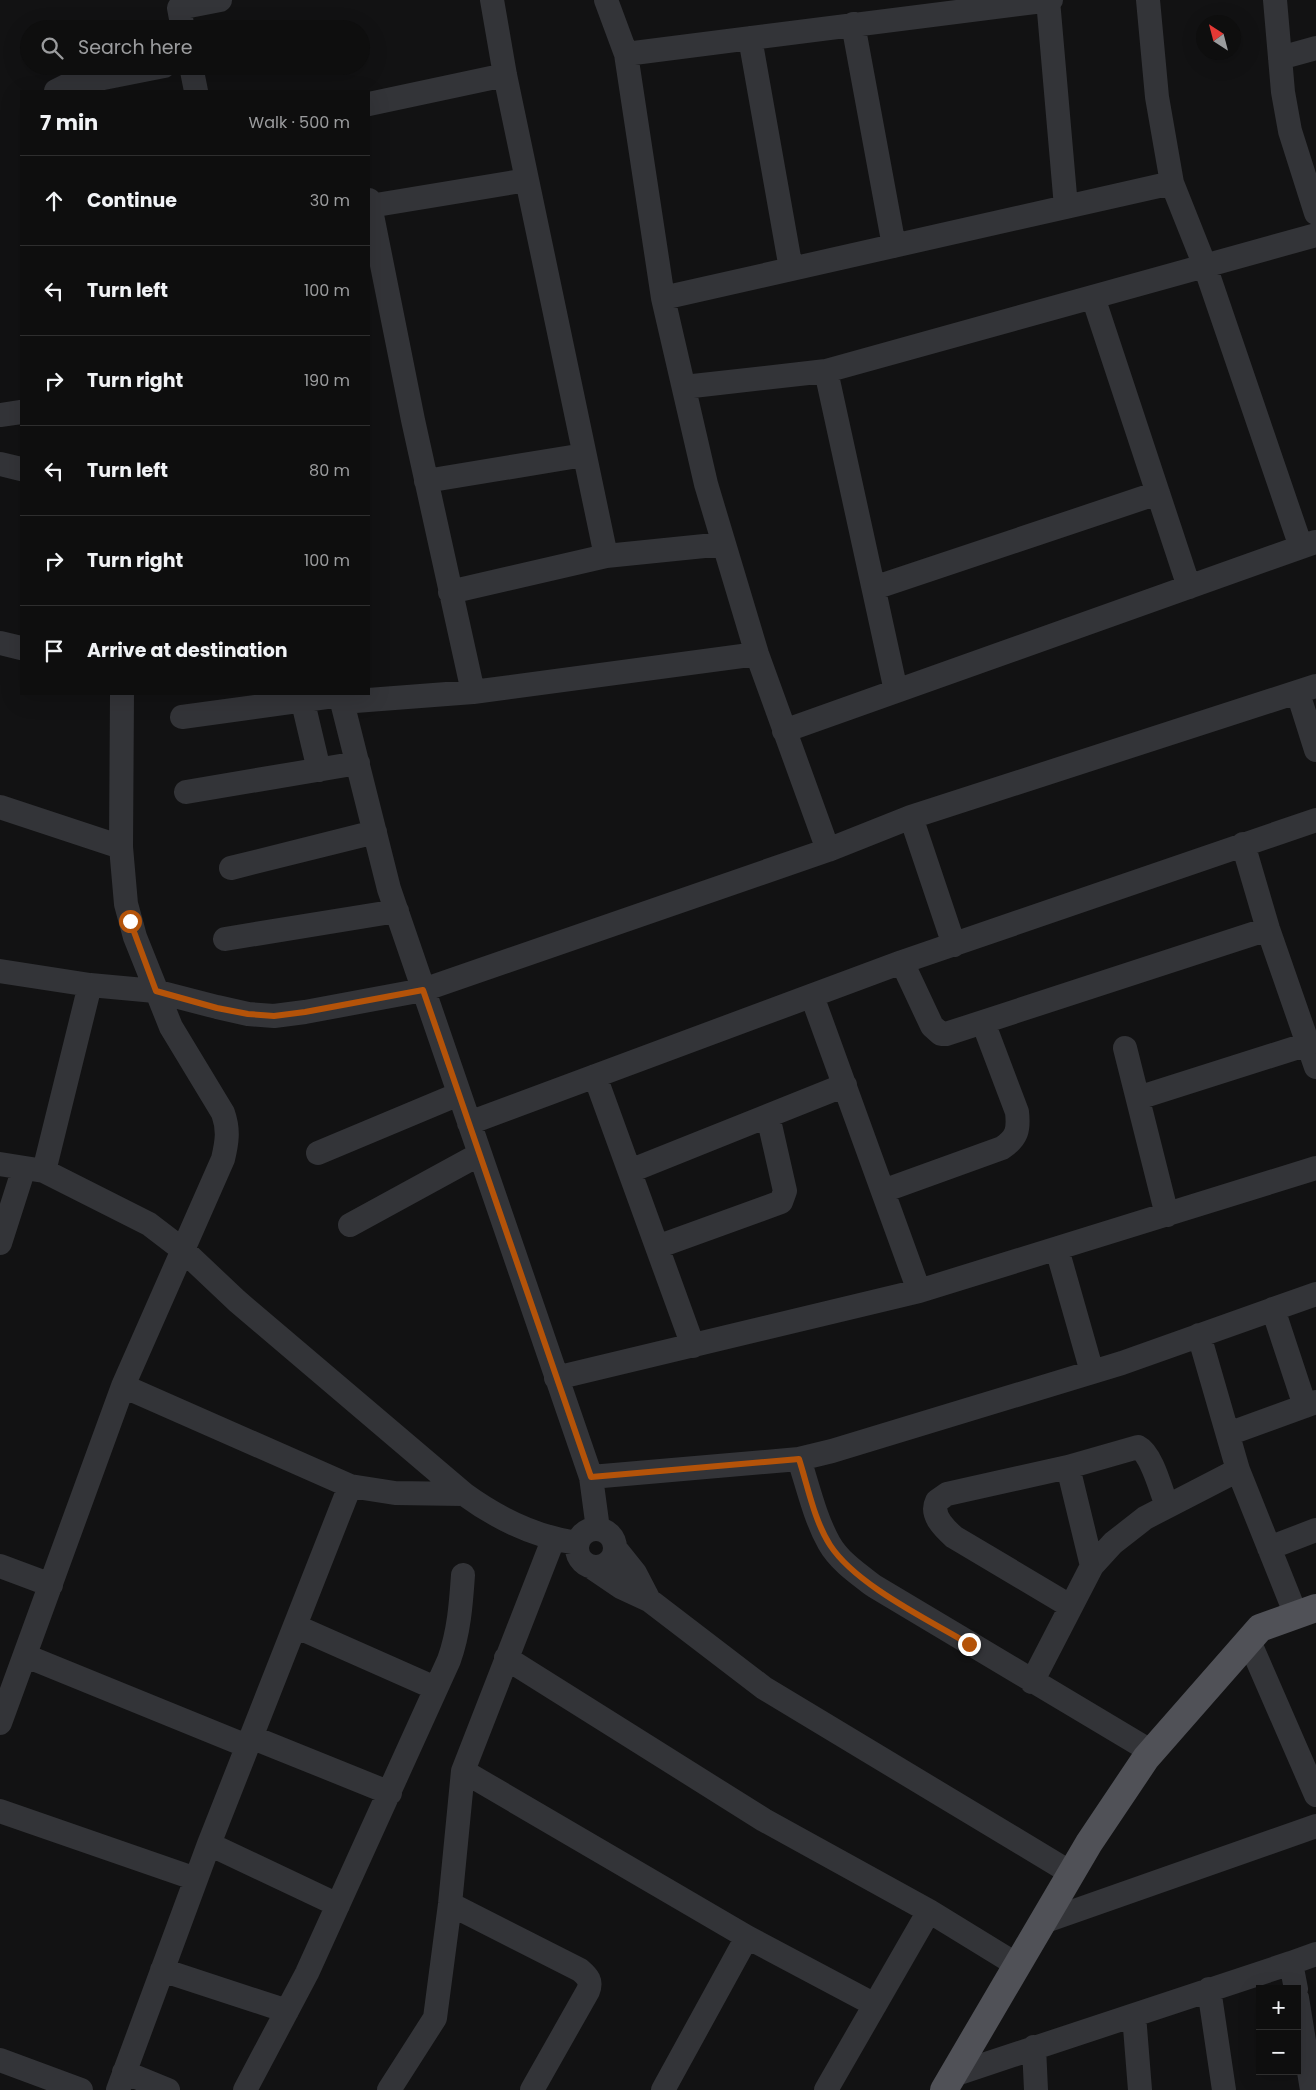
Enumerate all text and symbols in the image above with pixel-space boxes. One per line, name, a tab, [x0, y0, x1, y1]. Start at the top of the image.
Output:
north arrow	[1196, 15, 1241, 60]
search box	[20, 20, 370, 75]
icon: search	[38, 34, 66, 62]
text: Search here	[78, 34, 192, 61]
text: 7 min	[40, 108, 98, 137]
text: Walk · 500 m	[249, 111, 350, 134]
icon: ahead	[40, 187, 68, 215]
text: Continue	[87, 187, 177, 214]
text: 30 m	[310, 189, 350, 212]
icon: left	[40, 277, 68, 305]
text: Turn left	[87, 277, 168, 304]
text: 100 m	[304, 279, 350, 302]
icon: right	[40, 367, 68, 395]
text: Turn right	[87, 367, 183, 394]
text: 190 m	[304, 369, 350, 392]
icon: left	[40, 457, 68, 485]
text: Turn left	[87, 457, 168, 484]
text: 80 m	[309, 459, 350, 482]
icon: right	[40, 547, 68, 575]
text: Turn right	[87, 547, 183, 574]
text: 100 m	[304, 549, 350, 572]
icon: arrive	[40, 637, 68, 665]
text: Arrive at destination	[87, 637, 288, 664]
route start	[119, 910, 142, 933]
route end	[958, 1633, 981, 1656]
map controls	[1256, 1985, 1301, 2075]
button: +	[1256, 1985, 1301, 2030]
button: −	[1256, 2030, 1301, 2075]

